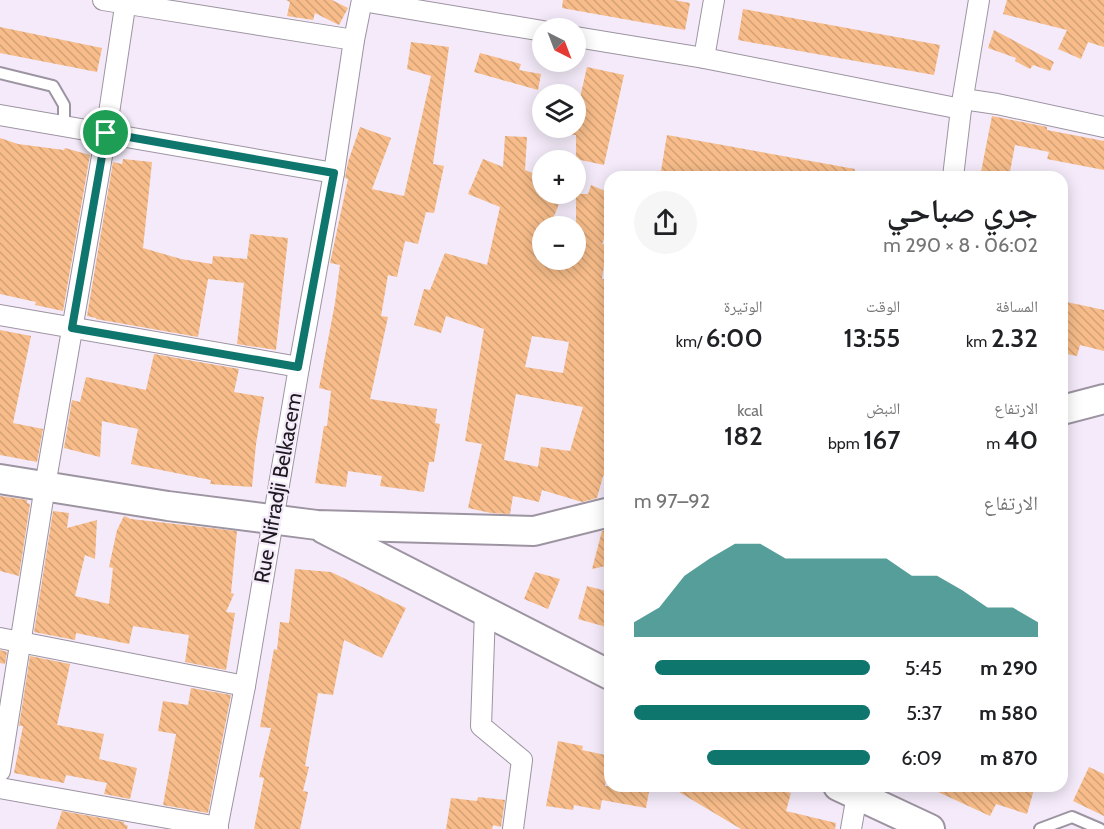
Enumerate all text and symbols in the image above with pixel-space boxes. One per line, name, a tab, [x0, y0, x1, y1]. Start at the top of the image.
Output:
north arrow	[532, 18, 586, 72]
map controls	[532, 18, 586, 270]
button: layers	[532, 84, 586, 138]
pin	[80, 107, 131, 158]
icon: arrive	[89, 116, 122, 149]
button: +	[532, 150, 586, 204]
text: جري صباحي	[886, 190, 1038, 230]
button: share	[634, 191, 697, 254]
button: −	[532, 216, 586, 270]
text: 06:02 · 8 × 290 m	[883, 233, 1038, 257]
text: الوتيرة	[724, 297, 763, 316]
text: الوقت	[866, 297, 900, 316]
text: المسافة	[996, 297, 1038, 316]
text: 6:00	[706, 322, 763, 354]
text: 13:55	[843, 322, 900, 354]
text: 2.32	[991, 322, 1038, 354]
text: /km	[676, 332, 706, 351]
text: km	[966, 332, 991, 351]
street label: Rue Nifradji Belkacem	[248, 391, 308, 585]
text: النبض	[866, 399, 900, 418]
text: الارتفاع	[994, 399, 1038, 418]
text: kcal	[737, 401, 763, 420]
text: 182	[724, 420, 763, 452]
text: 167	[863, 424, 900, 456]
text: 40	[1004, 424, 1038, 456]
text: bpm	[828, 434, 863, 453]
text: m	[986, 434, 1004, 453]
text: 92–97 m	[634, 489, 710, 513]
text: الارتفاع	[983, 491, 1038, 515]
text: 5:45	[905, 656, 942, 680]
text: 290 m	[980, 656, 1038, 680]
text: 5:37	[906, 701, 942, 725]
text: 580 m	[979, 701, 1038, 725]
text: 6:09	[901, 746, 942, 770]
text: 870 m	[980, 746, 1038, 770]

